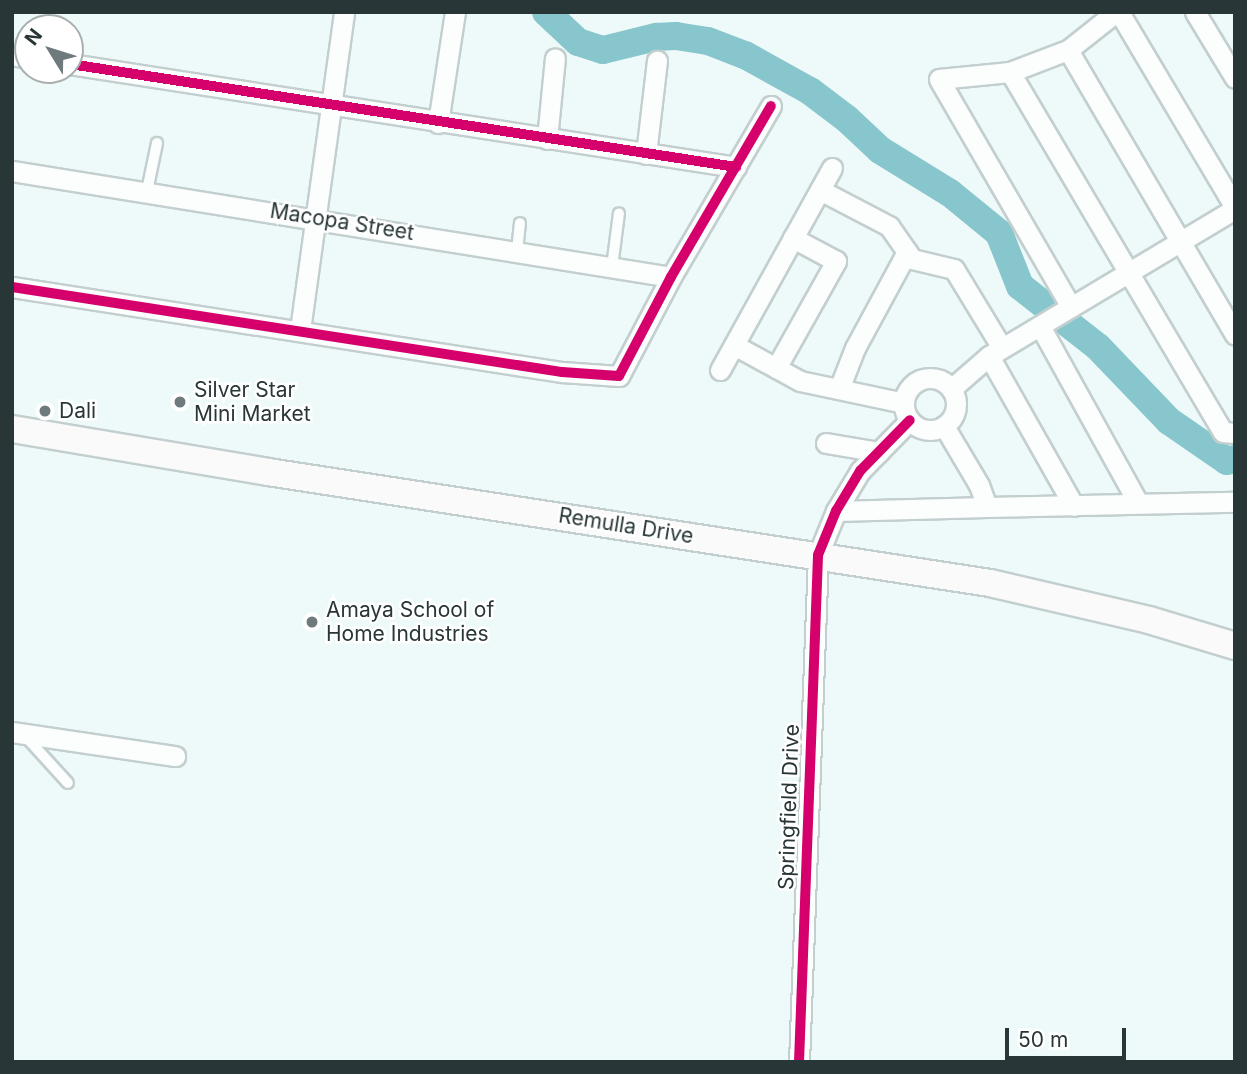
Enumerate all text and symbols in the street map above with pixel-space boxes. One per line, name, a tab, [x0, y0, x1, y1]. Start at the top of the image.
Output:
north arrow	[14, 14, 84, 84]
text: N	[20, 24, 47, 50]
street label: Macopa Street	[268, 198, 416, 246]
place label: Silver Star Mini Market	[194, 377, 311, 427]
marker: Silver Star Mini Market	[172, 394, 188, 410]
place label: Dali	[59, 398, 96, 424]
marker: Dali	[37, 403, 53, 419]
street label: Remulla Drive	[557, 503, 695, 549]
place label: Amaya School of Home Industries	[326, 597, 494, 647]
marker: Amaya School of Home Industries	[304, 614, 320, 630]
street label: Springfield Drive	[774, 724, 804, 890]
scale bar	[1009, 1014, 1130, 1058]
text: 50 m	[1018, 1027, 1068, 1052]

